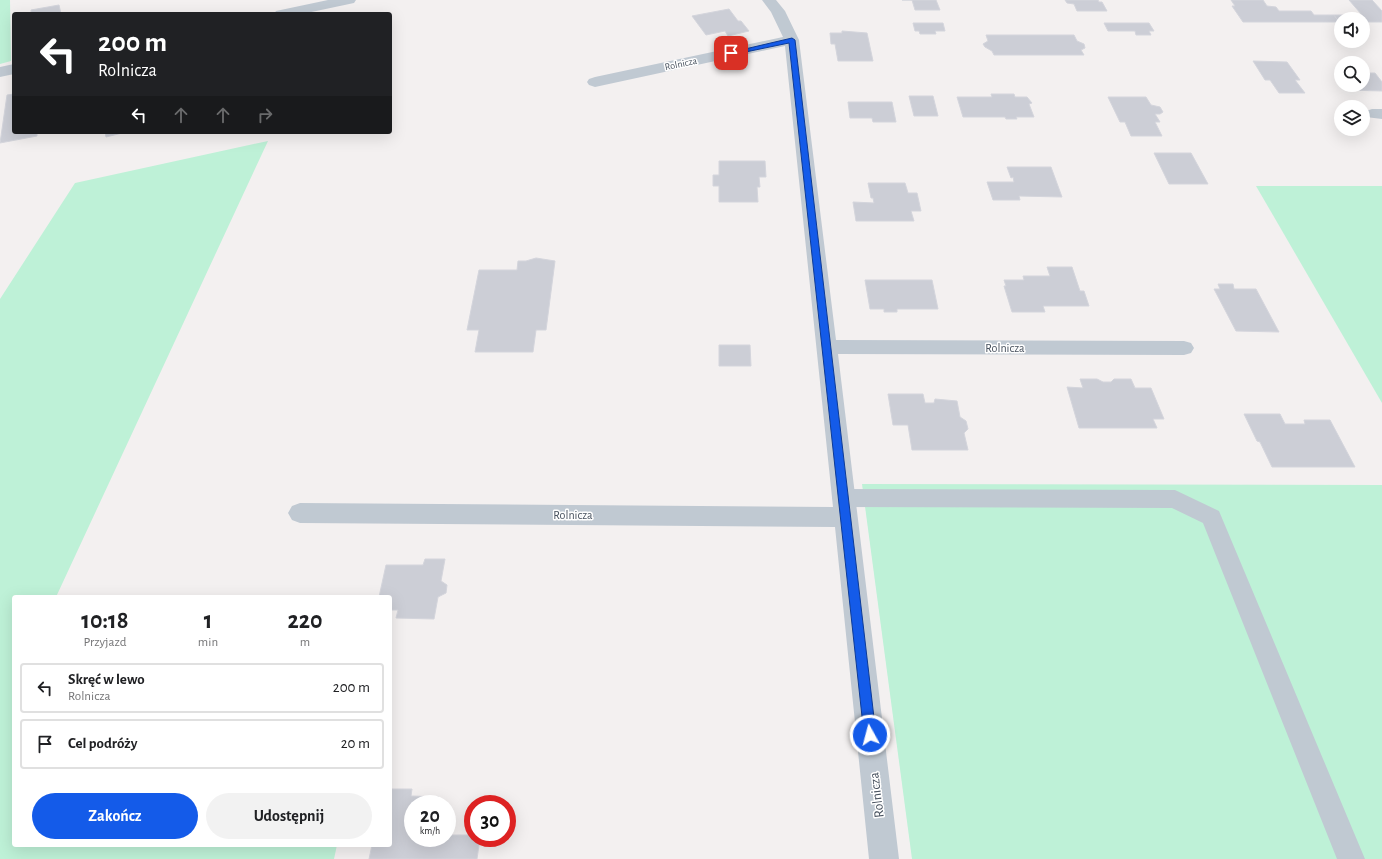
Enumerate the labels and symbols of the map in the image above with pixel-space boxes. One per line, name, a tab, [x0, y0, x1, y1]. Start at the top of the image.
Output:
pin	[714, 36, 748, 70]
street label: Rolnicza	[664, 56, 698, 72]
street label: Rolnicza	[985, 342, 1025, 354]
street label: Rolnicza	[553, 509, 593, 521]
position arrow	[849, 714, 891, 756]
street label: Rolnicza	[867, 771, 887, 819]
speed limit sign: 30	[464, 795, 516, 847]

